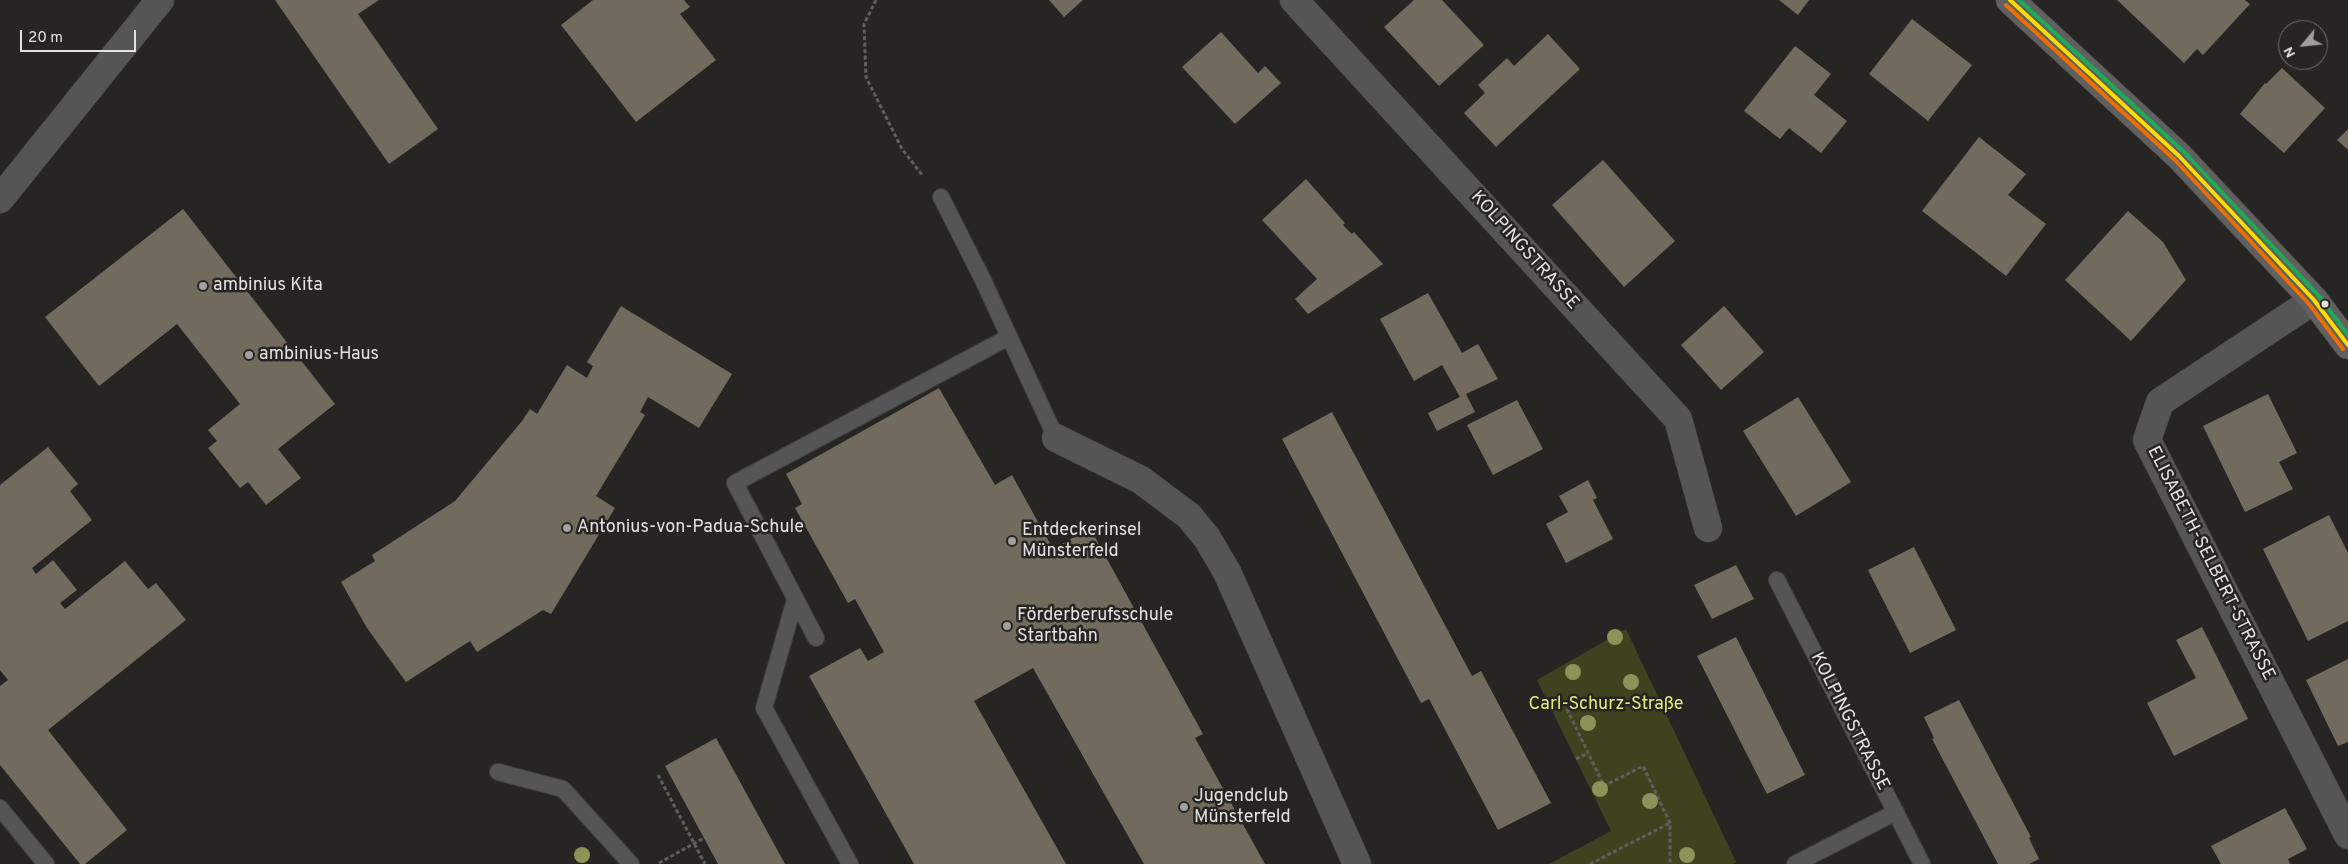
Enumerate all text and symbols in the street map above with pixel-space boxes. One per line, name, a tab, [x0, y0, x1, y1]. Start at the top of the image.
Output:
scale bar	[22, 20, 139, 52]
north arrow	[2278, 20, 2328, 70]
text: 20 m	[28, 29, 63, 48]
text: N	[2280, 43, 2300, 60]
street label: KOLPINGSTRASSE	[1465, 187, 1583, 315]
place label: ambinius Kita	[213, 275, 323, 297]
marker: ambinius Kita	[197, 280, 209, 292]
unlabelled marker	[2320, 299, 2330, 309]
place label: ambinius-Haus	[259, 344, 379, 366]
marker: ambinius-Haus	[243, 349, 255, 361]
street label: ELISABETH-SELBERT-STRASSE	[2141, 443, 2279, 685]
place label: Antonius-von-Padua-Schule	[577, 517, 804, 539]
place label: Entdeckerinsel Münsterfeld	[1022, 520, 1141, 562]
marker: Antonius-von-Padua-Schule	[561, 522, 573, 534]
marker: Entdeckerinsel Münsterfeld	[1006, 535, 1018, 547]
place label: Förderberufsschule Startbahn	[1017, 605, 1173, 648]
marker: Förderberufsschule Startbahn	[1001, 620, 1013, 632]
street label: KOLPINGSTRASSE	[1805, 649, 1893, 795]
park label: Carl-Schurz-Straße	[1529, 694, 1683, 716]
place label: Jugendclub Münsterfeld	[1194, 786, 1291, 829]
marker: Jugendclub Münsterfeld	[1178, 801, 1190, 813]

